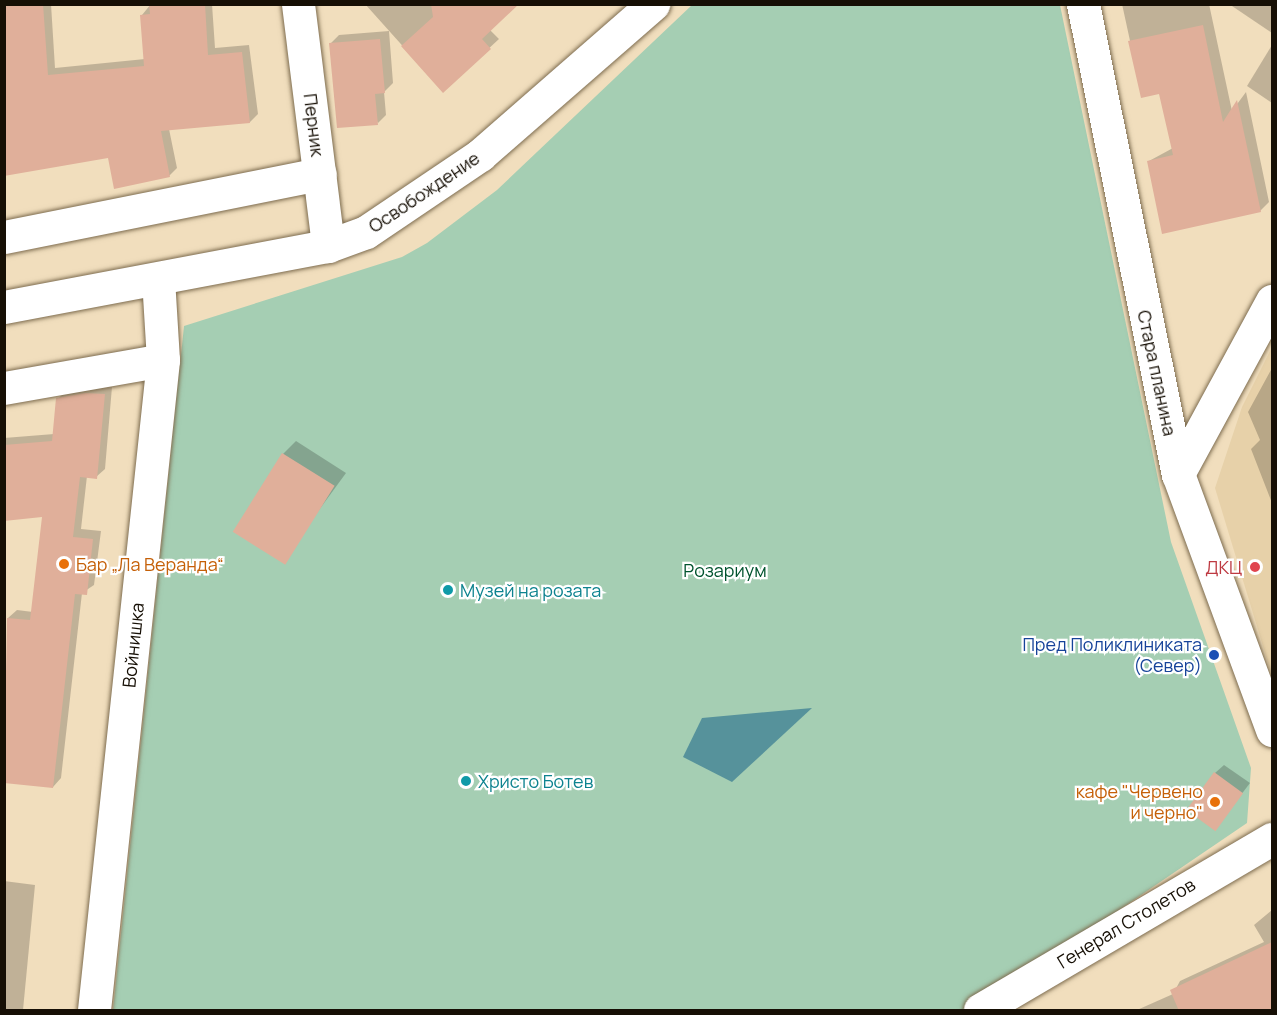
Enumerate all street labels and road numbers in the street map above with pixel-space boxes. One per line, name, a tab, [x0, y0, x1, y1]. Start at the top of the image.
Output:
street label: Перник	[299, 92, 329, 158]
street label: Освобождение	[364, 147, 484, 237]
street label: Стара планина	[1133, 308, 1181, 438]
street label: Войнишка	[118, 601, 148, 689]
street label: Генерал Столетов	[1053, 873, 1199, 973]

